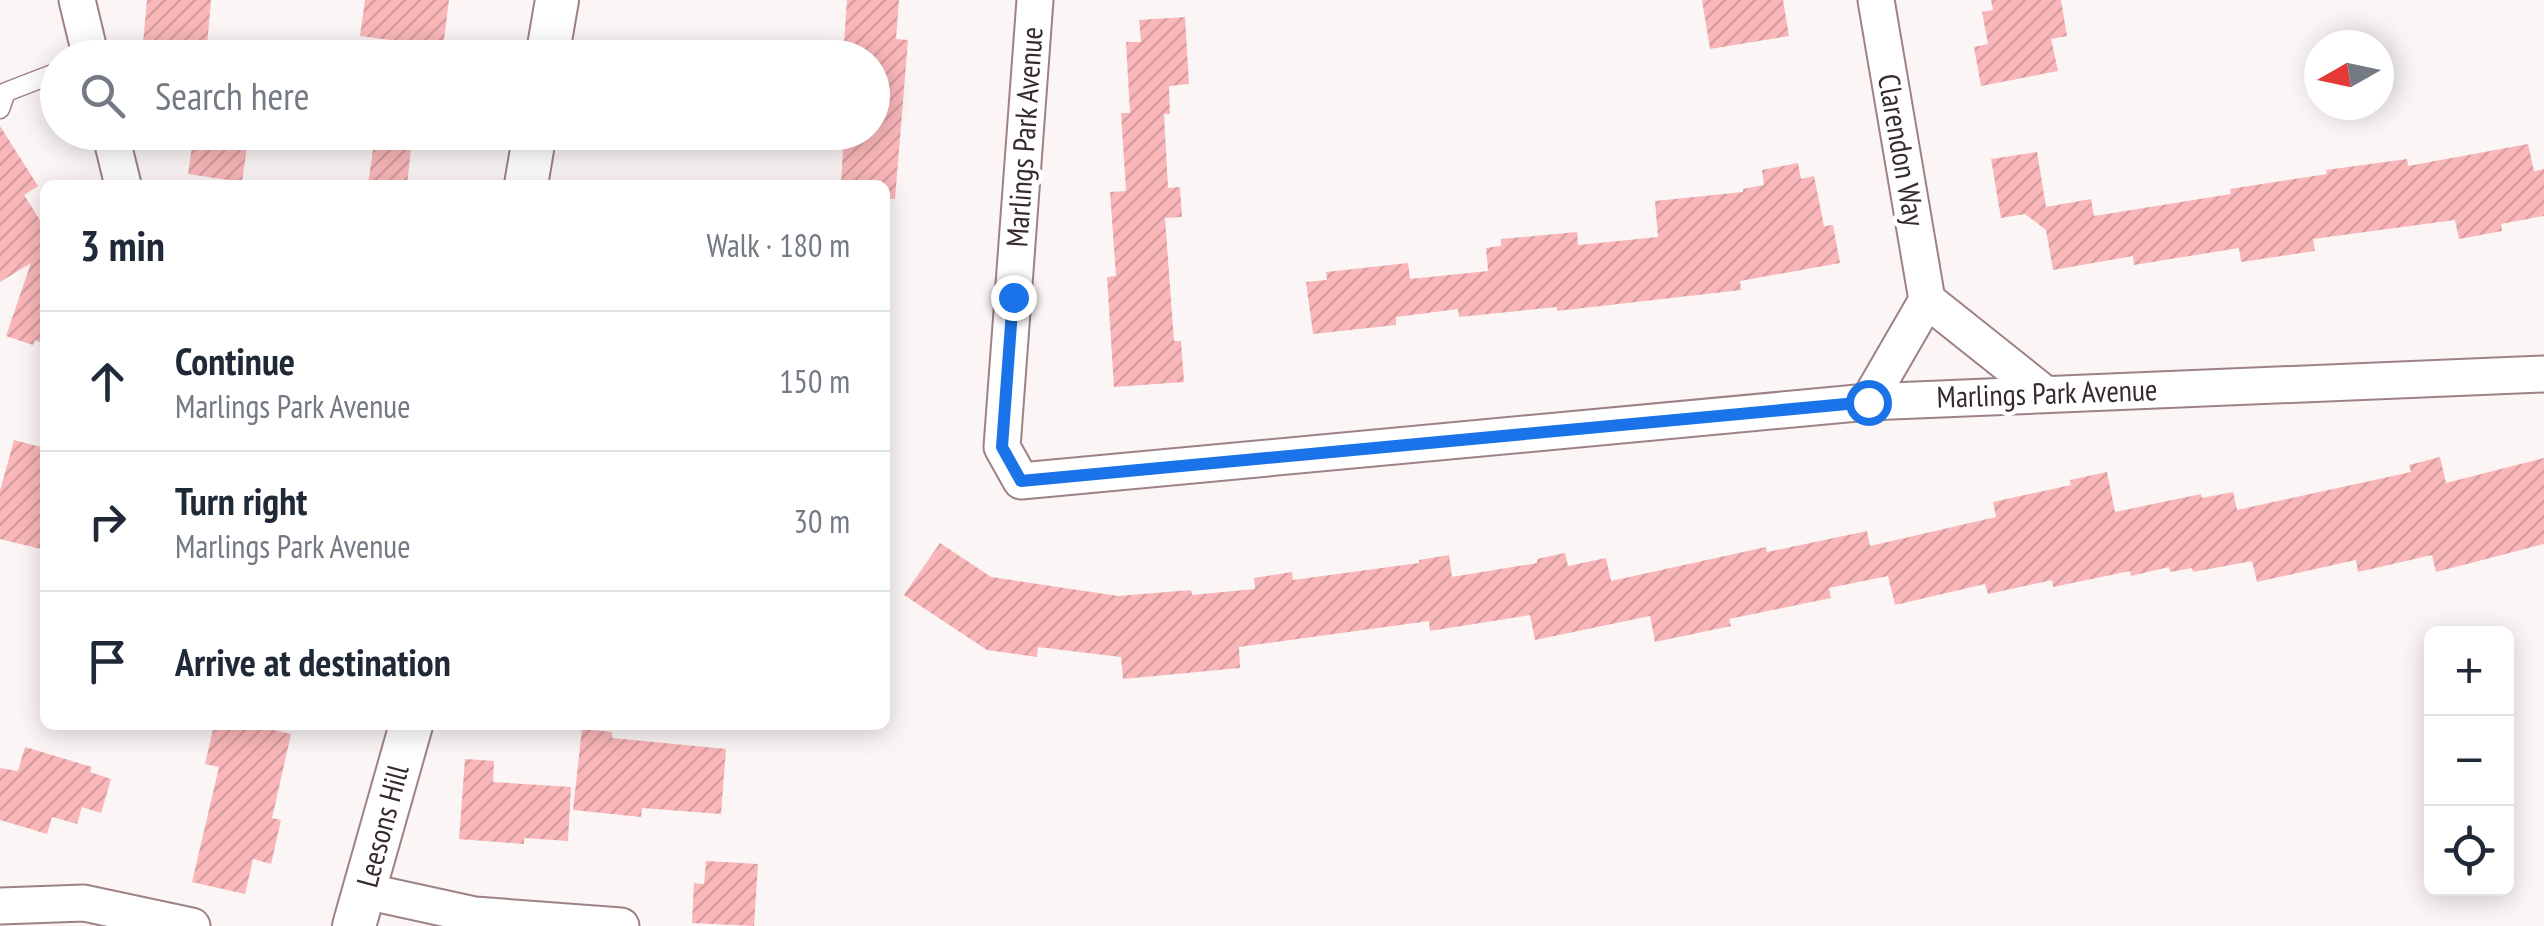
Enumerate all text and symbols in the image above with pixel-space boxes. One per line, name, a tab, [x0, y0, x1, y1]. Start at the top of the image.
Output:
street label: Marlings Park Avenue	[996, 25, 1051, 248]
north arrow	[2304, 30, 2394, 120]
search box	[40, 40, 890, 150]
icon: search	[75, 68, 130, 123]
text: Search here	[155, 71, 309, 120]
street label: Clarendon Way	[1870, 71, 1935, 230]
text: 3 min	[80, 218, 165, 273]
text: Walk · 180 m	[706, 224, 850, 266]
route end	[991, 275, 1037, 321]
text: Continue	[175, 336, 295, 385]
icon: ahead	[80, 354, 135, 409]
text: 150 m	[779, 360, 850, 402]
street label: Marlings Park Avenue	[1936, 369, 2158, 416]
route start	[1846, 380, 1892, 426]
text: Marlings Park Avenue	[175, 385, 410, 427]
text: Turn right	[175, 476, 307, 525]
icon: right	[80, 494, 135, 549]
text: 30 m	[794, 500, 850, 542]
text: Marlings Park Avenue	[175, 525, 410, 567]
map controls	[2424, 626, 2514, 896]
button: +	[2424, 626, 2514, 716]
icon: arrive	[80, 634, 135, 689]
text: Arrive at destination	[175, 637, 451, 686]
button: −	[2424, 716, 2514, 806]
street label: Leesons Hill	[347, 760, 417, 891]
button: locate	[2424, 806, 2514, 896]

